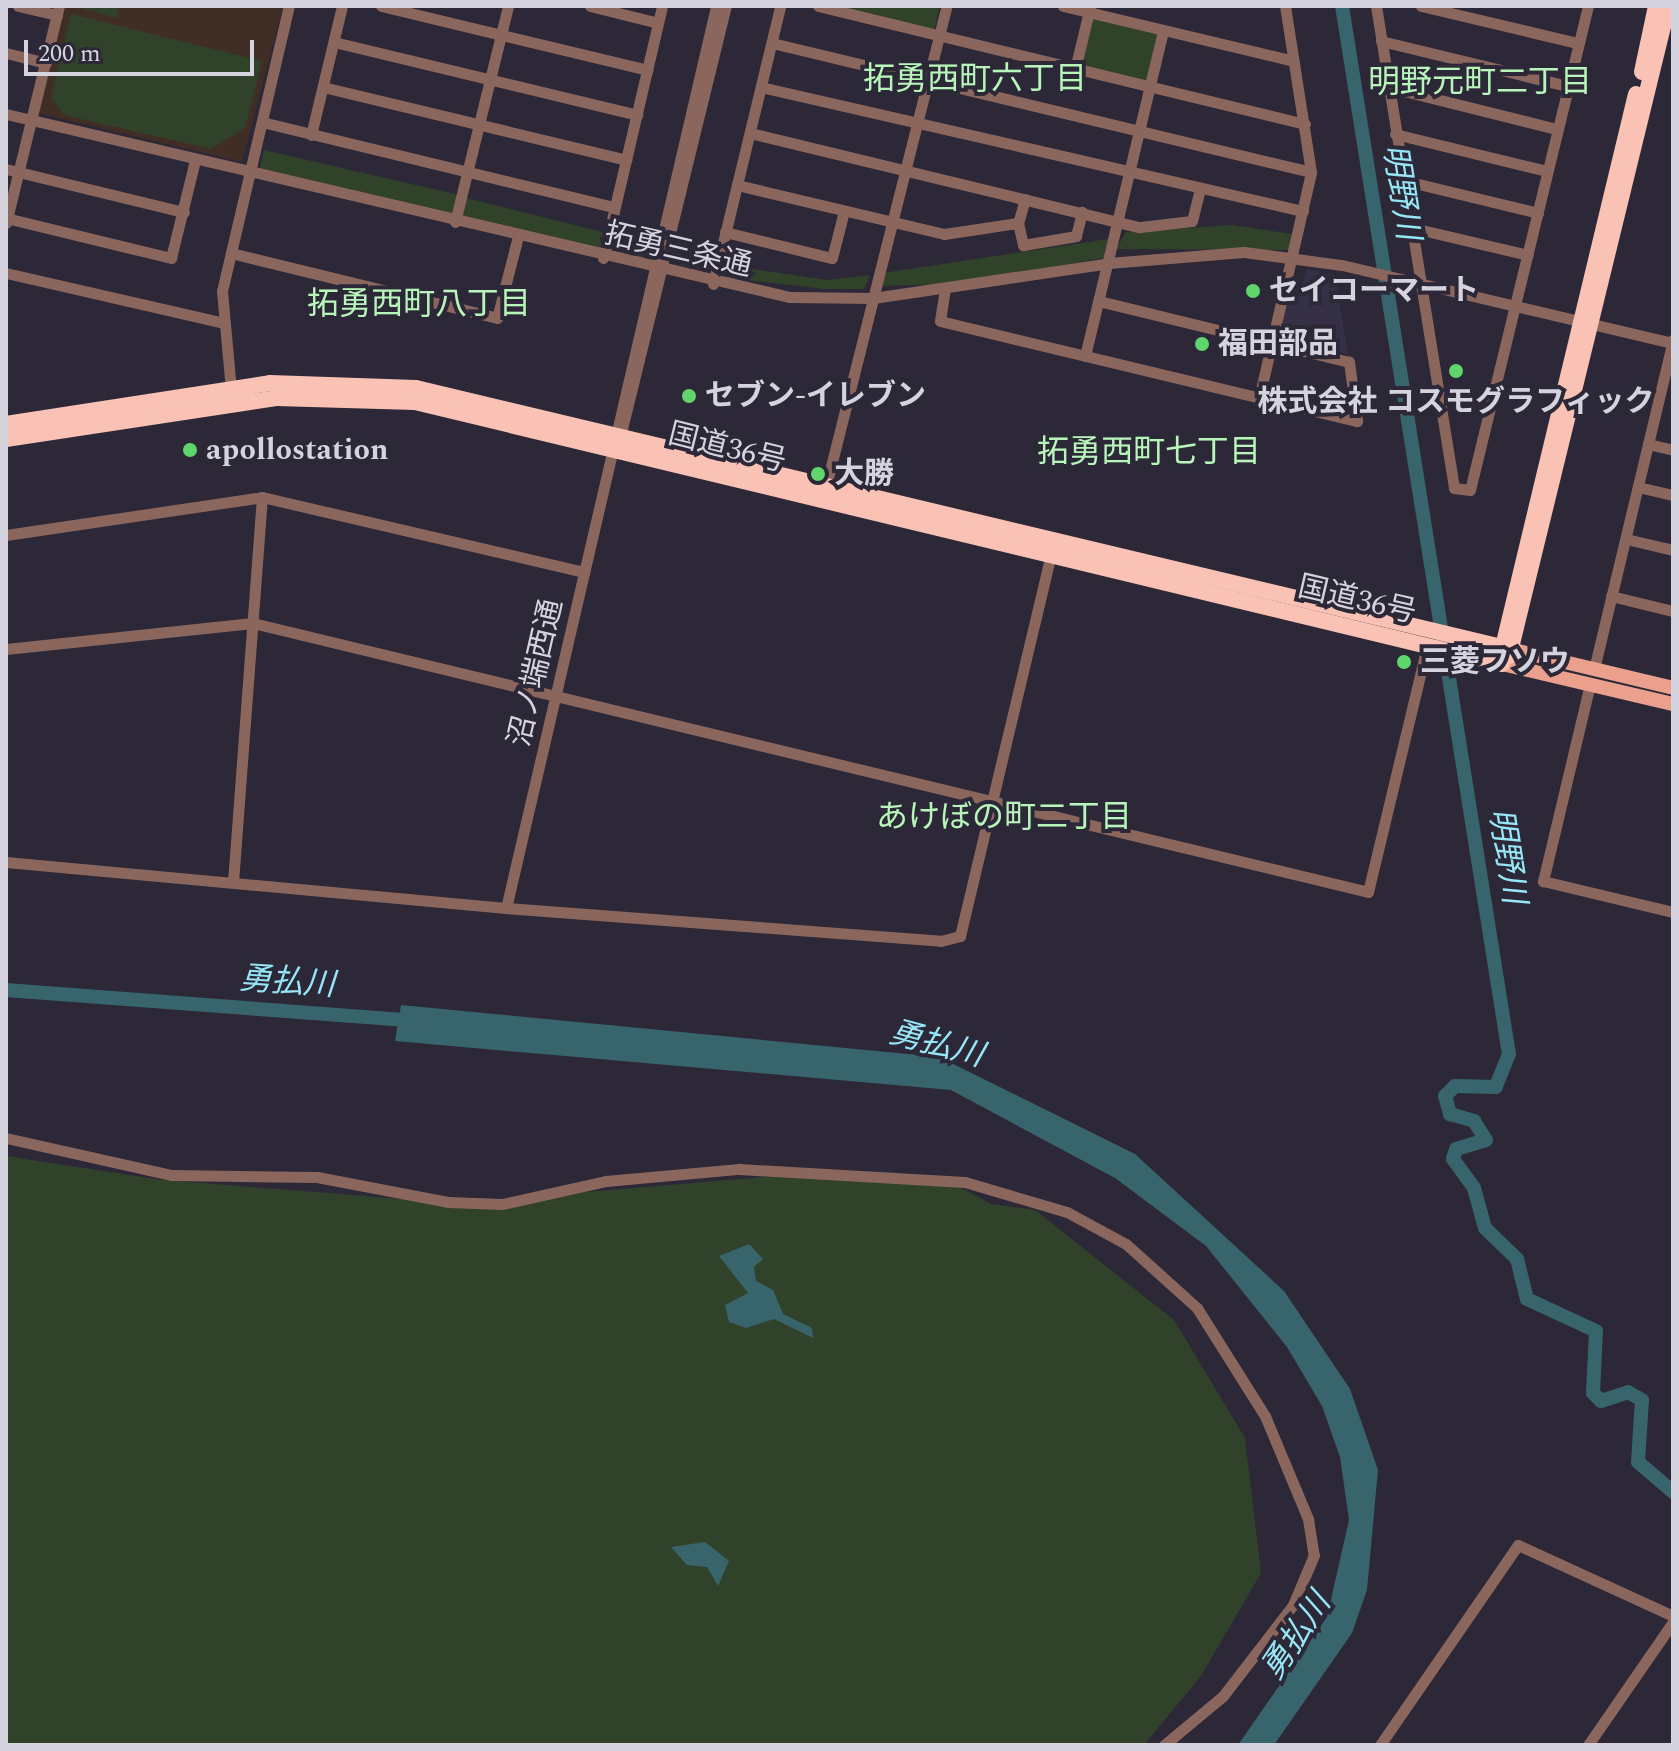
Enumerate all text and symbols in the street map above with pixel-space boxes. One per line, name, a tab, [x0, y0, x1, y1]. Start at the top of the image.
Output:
scale bar	[28, 24, 258, 74]
text: 200 m	[38, 36, 101, 72]
district label: 拓勇西町六丁目	[863, 61, 1087, 99]
district label: 明野元町二丁目	[1368, 64, 1592, 102]
water label: 明野川	[1374, 142, 1426, 242]
street label: 拓勇三条通	[601, 216, 755, 284]
place label: セイコーマート	[1269, 273, 1479, 309]
marker: セイコーマート	[1244, 282, 1262, 300]
district label: 拓勇西町八丁目	[307, 286, 531, 324]
place label: 福田部品	[1218, 326, 1338, 362]
marker: 福田部品	[1193, 335, 1211, 353]
marker: 株式会社 コスモグラフィック	[1447, 362, 1465, 380]
place label: セブン-イレブン	[705, 378, 926, 414]
place label: 株式会社 コスモグラフィック	[1257, 384, 1655, 420]
marker: セブン-イレブン	[680, 387, 698, 405]
street label: 国道36号	[664, 416, 790, 480]
place label: apollostation	[206, 432, 388, 468]
district label: 拓勇西町七丁目	[1037, 434, 1261, 472]
marker: apollostation	[181, 441, 199, 459]
place label: 大勝	[834, 456, 894, 492]
marker: 大勝	[809, 465, 827, 483]
street label: 国道36号	[1294, 569, 1420, 631]
street label: 沼ノ端西通	[502, 596, 570, 750]
place label: 三菱フソウ	[1420, 644, 1570, 680]
marker: 三菱フソウ	[1395, 653, 1413, 671]
district label: あけぼの町二丁目	[876, 799, 1132, 837]
water label: 明野川	[1480, 806, 1532, 906]
water label: 勇払川	[238, 960, 336, 1006]
water label: 勇払川	[885, 1014, 987, 1076]
water label: 勇払川	[1254, 1586, 1340, 1688]

